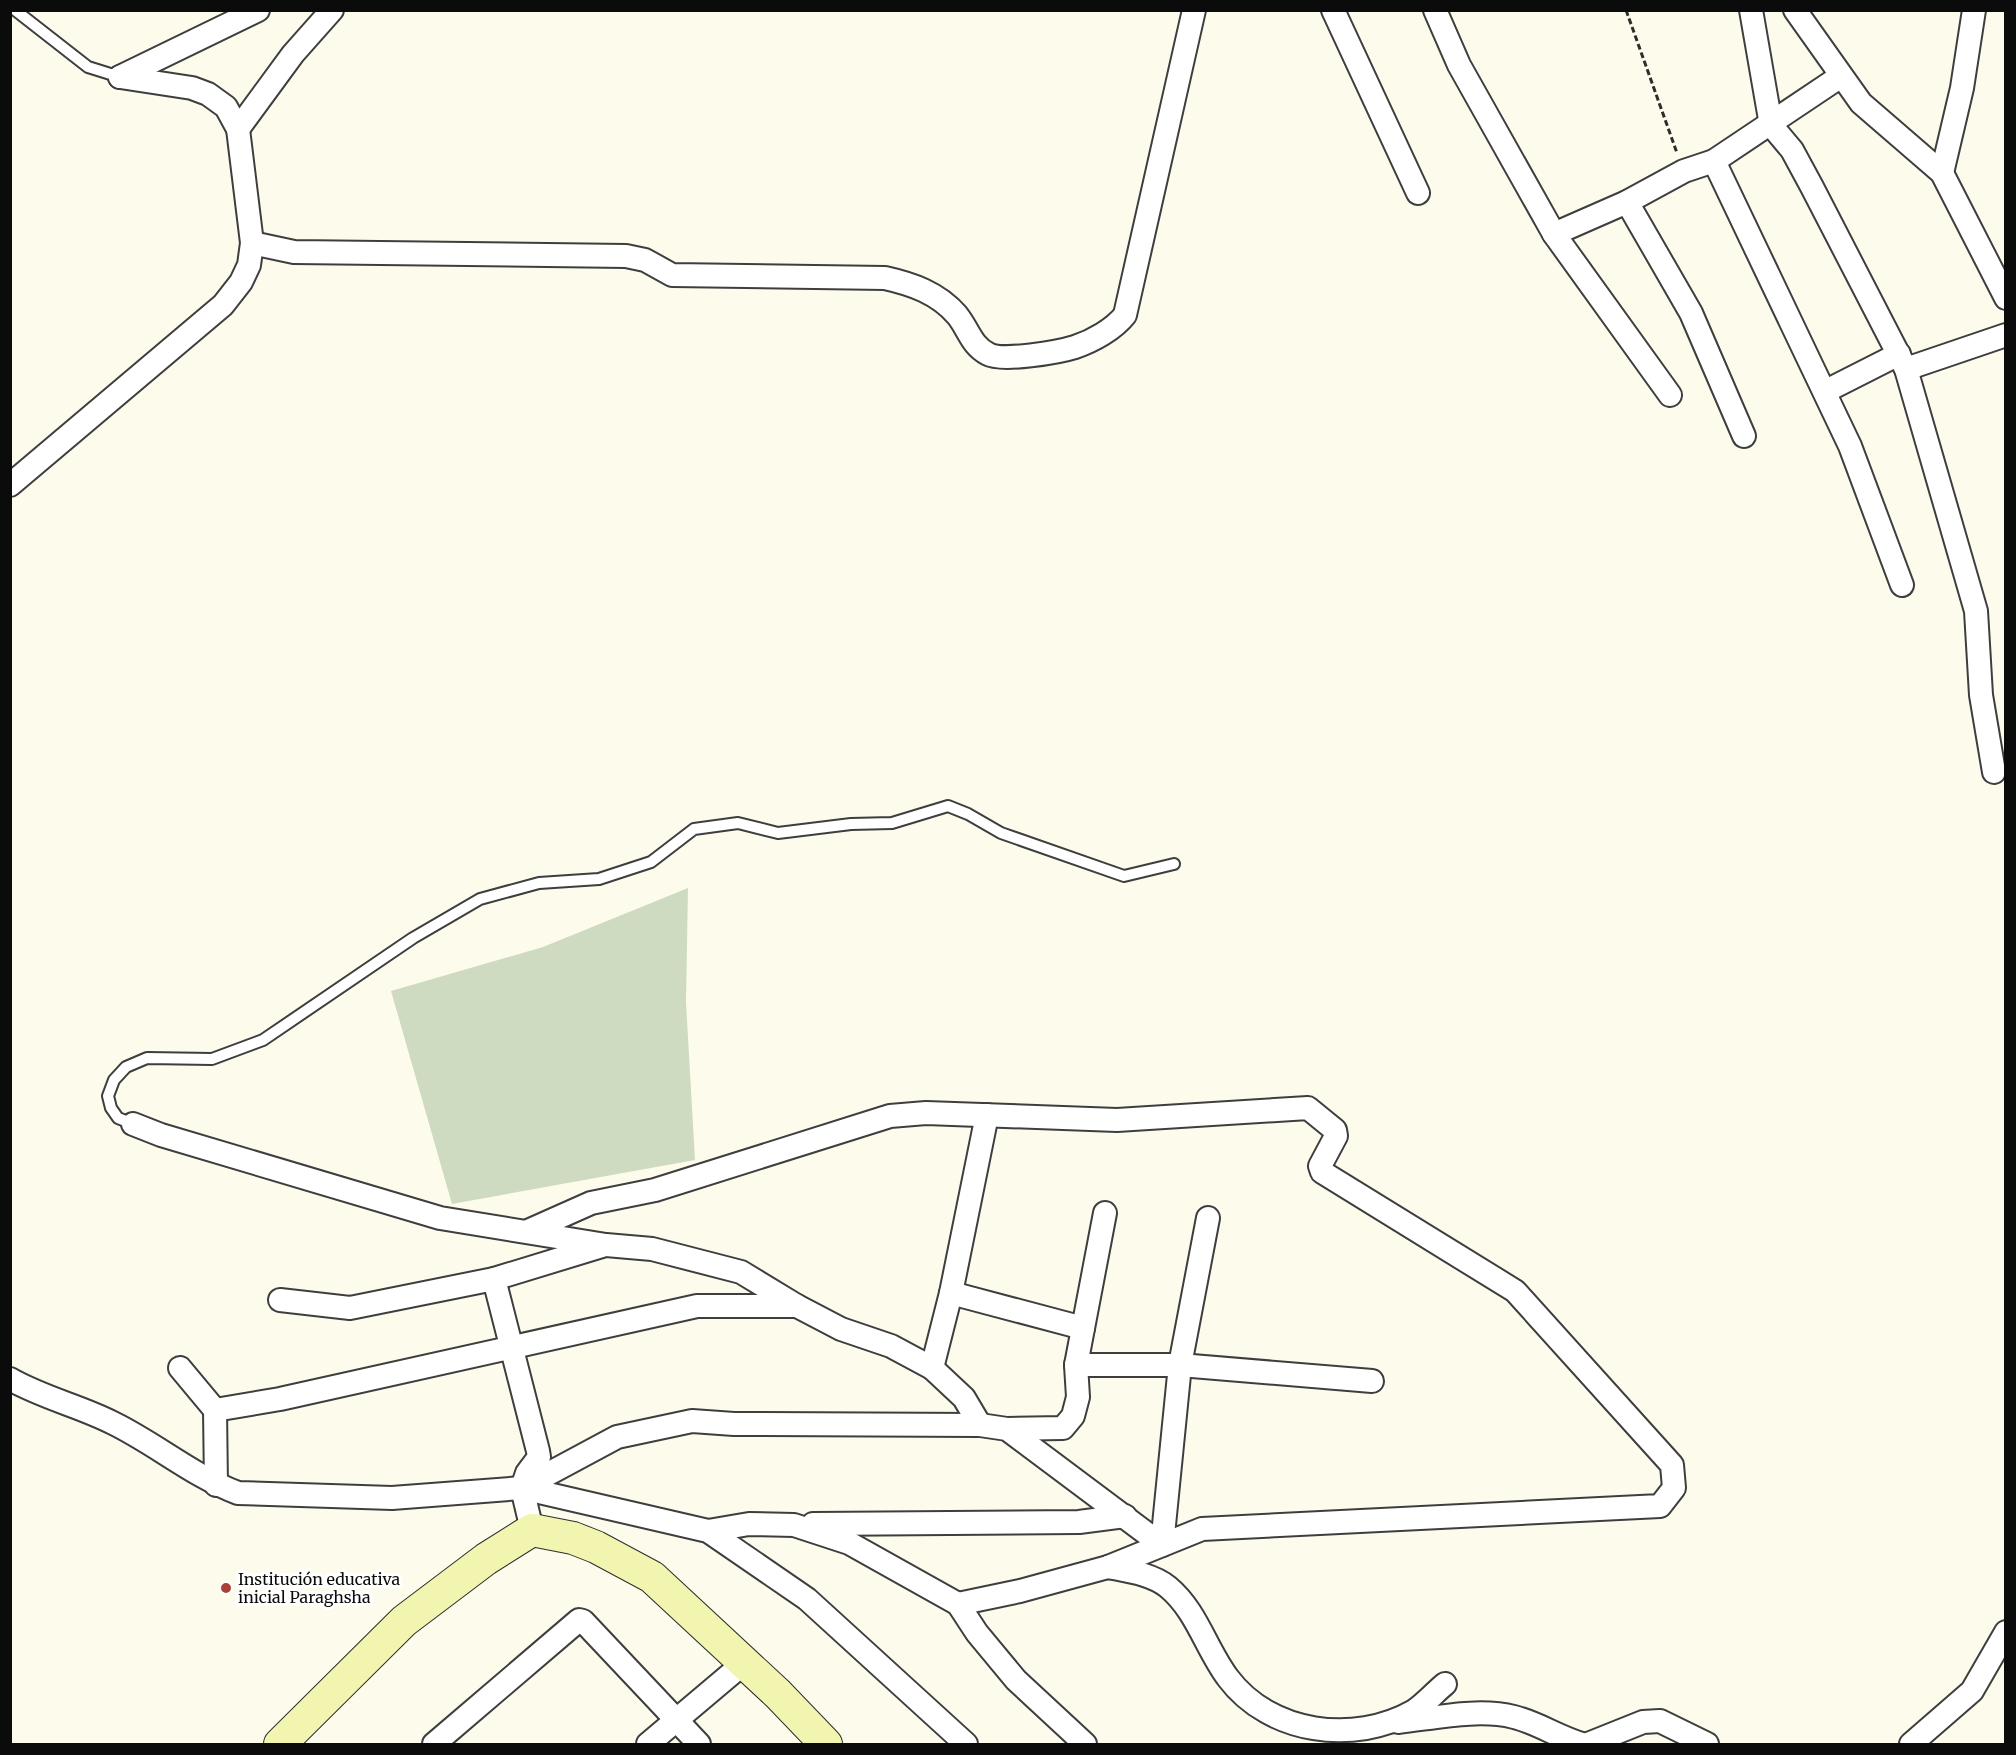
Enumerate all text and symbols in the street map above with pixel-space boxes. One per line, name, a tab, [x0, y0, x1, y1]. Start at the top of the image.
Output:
place label: Institución educativa inicial Paraghsha	[238, 1569, 400, 1607]
marker: Institución educativa inicial Paraghsha	[219, 1581, 233, 1595]

